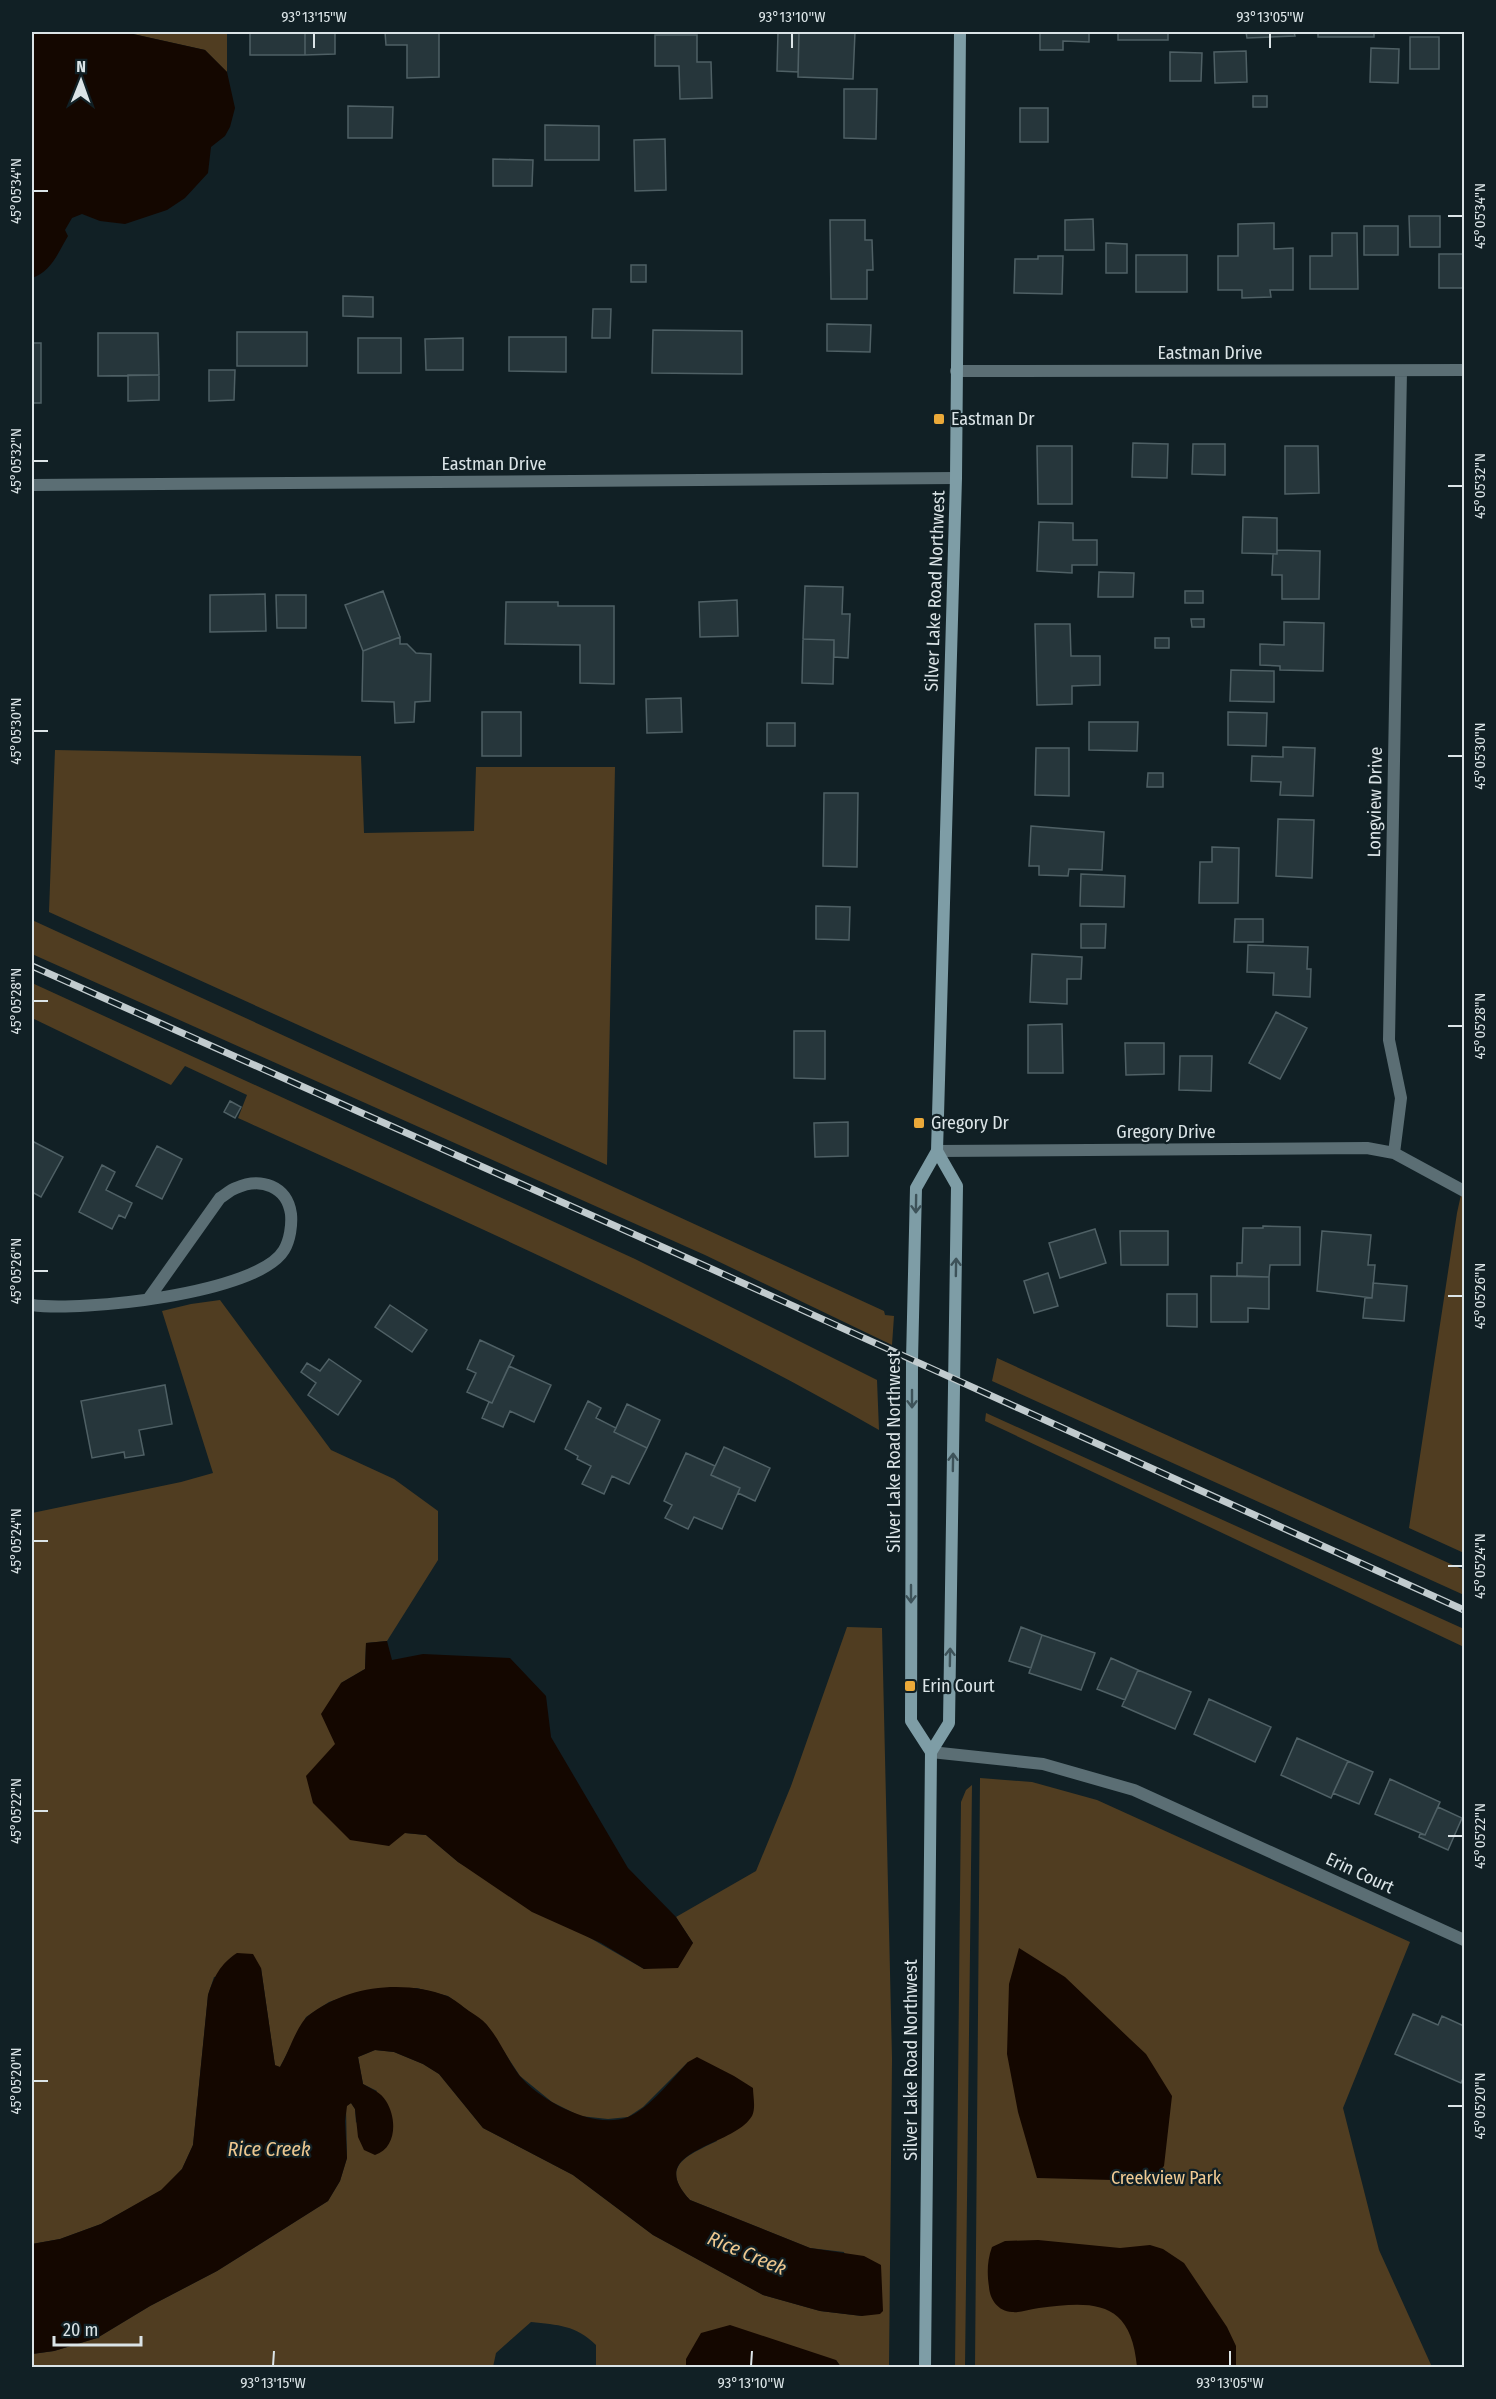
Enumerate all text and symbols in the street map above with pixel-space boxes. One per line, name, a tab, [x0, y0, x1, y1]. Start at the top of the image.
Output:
text: 93°13'15"W	[281, 8, 347, 26]
text: 93°13'10"W	[759, 8, 825, 26]
text: 93°13'05"W	[1236, 8, 1304, 26]
north arrow	[51, 51, 111, 111]
text: N	[76, 57, 86, 76]
text: 45°05'34"N	[7, 158, 25, 224]
text: 45°05'34"N	[1471, 183, 1489, 249]
street label: Eastman Drive	[1158, 342, 1263, 364]
place label: Eastman Dr	[951, 408, 1035, 430]
marker: Eastman Dr	[932, 412, 946, 426]
text: 45°05'32"N	[7, 428, 25, 494]
street label: Eastman Drive	[442, 453, 547, 475]
text: 45°05'32"N	[1471, 453, 1489, 519]
street label: Silver Lake Road Northwest	[920, 490, 950, 692]
text: 45°05'30"N	[7, 697, 25, 765]
text: 45°05'30"N	[1471, 722, 1489, 790]
street label: Longview Drive	[1363, 746, 1387, 857]
text: 45°05'28"N	[7, 968, 25, 1034]
text: 45°05'28"N	[1471, 993, 1489, 1059]
place label: Gregory Dr	[931, 1112, 1010, 1134]
marker: Gregory Dr	[912, 1116, 926, 1130]
street label: Gregory Drive	[1116, 1121, 1216, 1143]
one-way arrow	[910, 1194, 922, 1214]
text: 45°05'26"N	[7, 1238, 25, 1304]
one-way arrow	[950, 1258, 961, 1278]
text: 45°05'26"N	[1471, 1263, 1489, 1329]
street label: Silver Lake Road Northwest	[883, 1351, 905, 1553]
one-way arrow	[906, 1389, 917, 1409]
one-way arrow	[947, 1453, 959, 1473]
text: 45°05'24"N	[7, 1508, 25, 1574]
text: 45°05'24"N	[1471, 1533, 1489, 1599]
one-way arrow	[905, 1584, 917, 1604]
one-way arrow	[945, 1648, 956, 1668]
place label: Erin Court	[922, 1675, 995, 1697]
marker: Erin Court	[903, 1679, 917, 1693]
text: 45°05'22"N	[7, 1778, 25, 1844]
text: 45°05'22"N	[1471, 1803, 1489, 1869]
street label: Erin Court	[1322, 1848, 1398, 1898]
street label: Silver Lake Road Northwest	[900, 1959, 922, 2161]
text: 45°05'20"N	[7, 2047, 25, 2115]
text: 45°05'20"N	[1471, 2072, 1489, 2140]
water label: Rice Creek	[227, 2137, 311, 2161]
park label: Creekview Park	[1111, 2167, 1222, 2189]
water label: Rice Creek	[704, 2226, 790, 2280]
scale bar	[54, 2309, 141, 2347]
text: 20 m	[63, 2319, 98, 2341]
text: 93°13'15"W	[240, 2374, 306, 2392]
text: 93°13'10"W	[718, 2374, 784, 2392]
text: 93°13'05"W	[1196, 2374, 1264, 2392]

